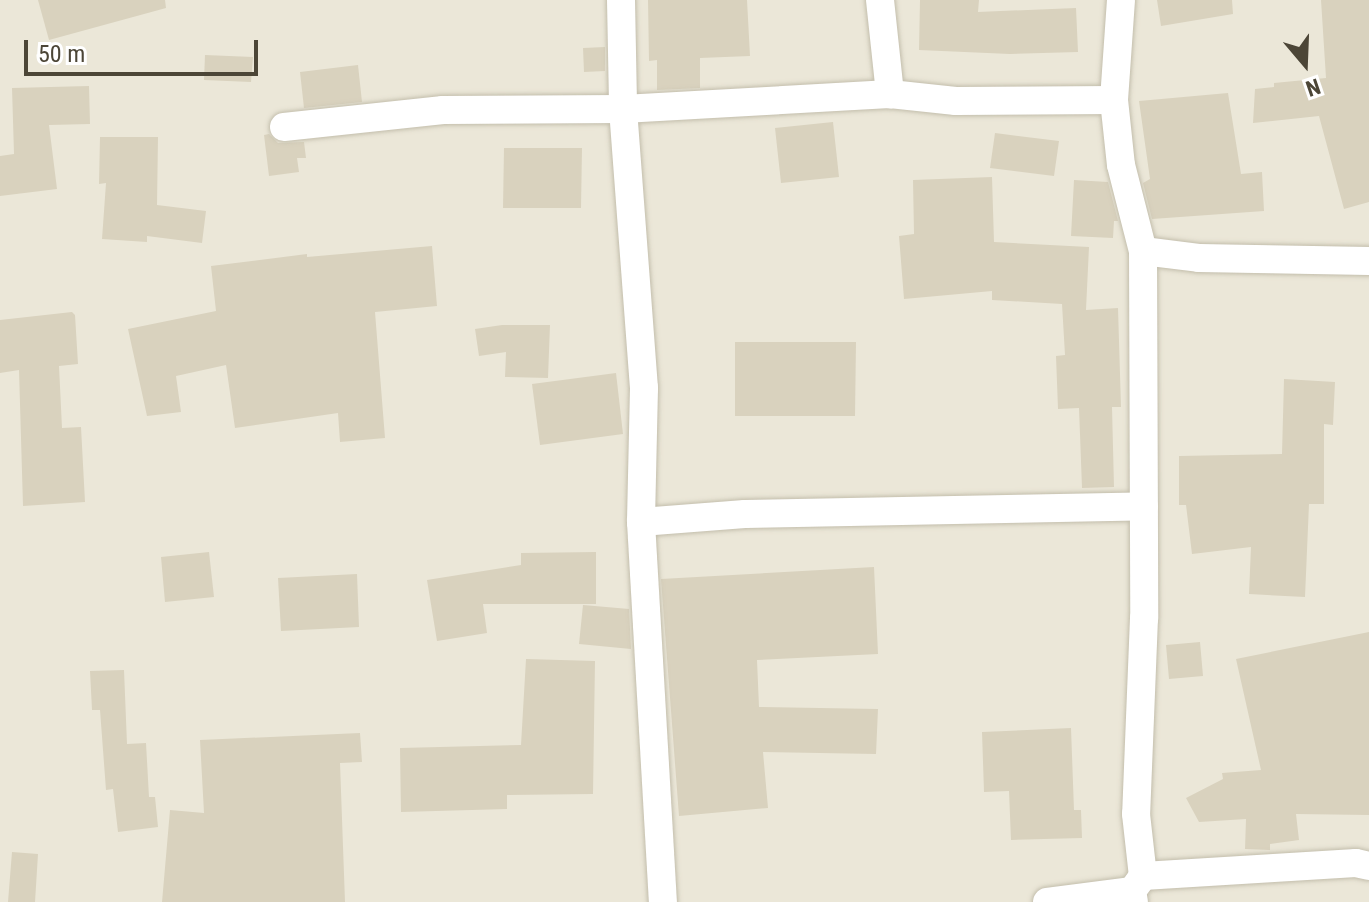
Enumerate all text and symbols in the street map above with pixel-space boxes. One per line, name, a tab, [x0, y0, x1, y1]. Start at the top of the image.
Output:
scale bar	[28, 24, 262, 74]
north arrow	[1265, 24, 1345, 104]
text: 50 m	[38, 40, 85, 68]
text: N	[1303, 73, 1323, 101]

